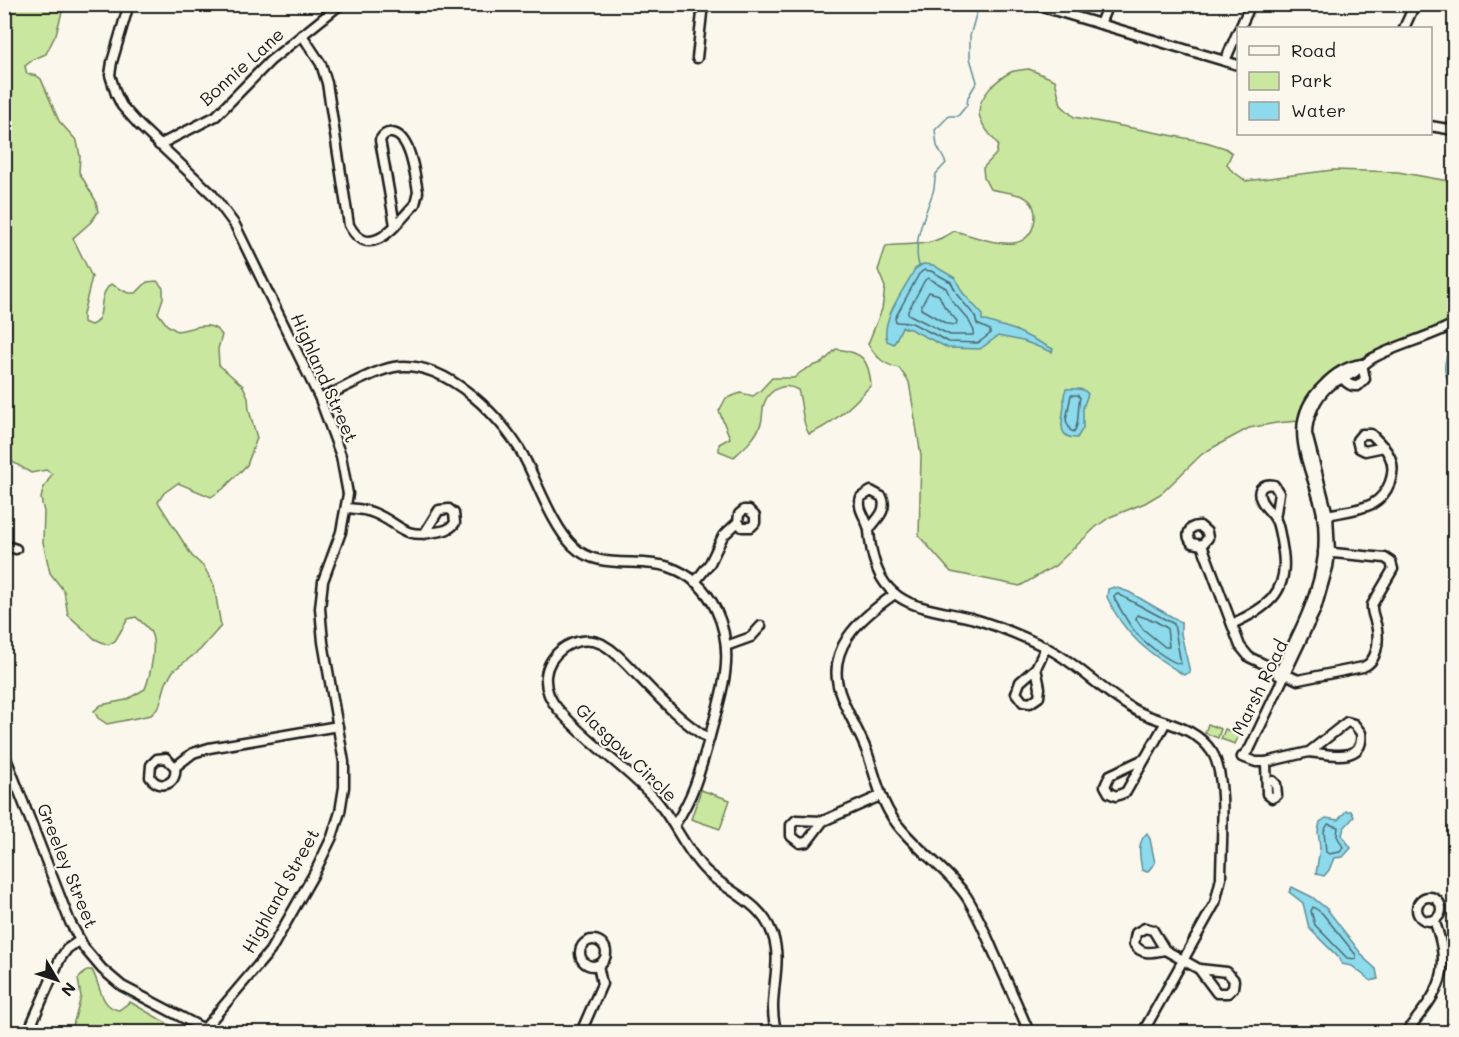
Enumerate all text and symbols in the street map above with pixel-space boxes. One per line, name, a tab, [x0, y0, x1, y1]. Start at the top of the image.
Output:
street label: Bonnie Lane	[194, 22, 289, 111]
legend	[1237, 27, 1432, 135]
text: Road	[1291, 38, 1336, 62]
text: Park	[1291, 68, 1332, 92]
text: Water	[1291, 98, 1346, 122]
street label: Highland Street	[286, 309, 364, 446]
street label: Marsh Road	[1225, 636, 1293, 740]
street label: Glasgow Circle	[571, 698, 683, 807]
street label: Greeley Street	[32, 800, 104, 932]
street label: Highland Street	[236, 824, 324, 957]
north arrow	[27, 950, 87, 1010]
text: N	[57, 978, 81, 1001]

